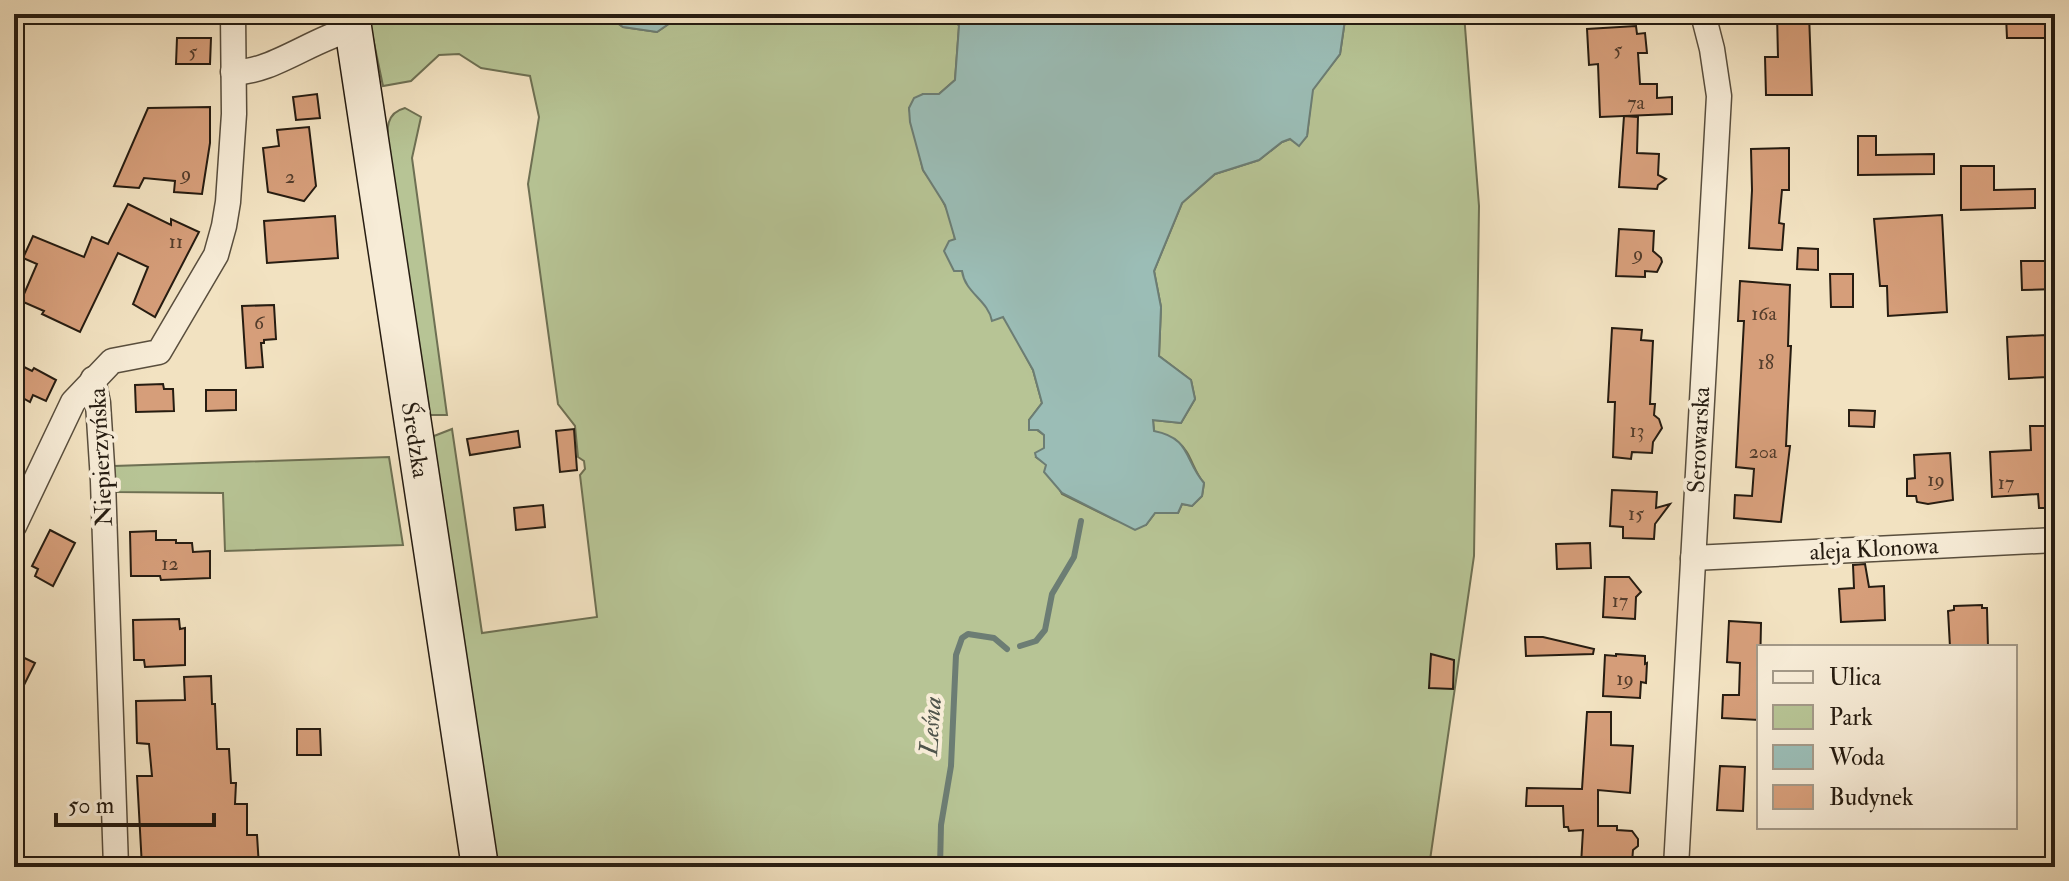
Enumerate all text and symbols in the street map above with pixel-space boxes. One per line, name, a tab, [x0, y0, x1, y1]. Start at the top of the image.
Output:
house number: 5	[1614, 37, 1623, 62]
house number: 5	[189, 39, 198, 64]
house number: 7a	[1627, 90, 1645, 115]
house number: 9	[179, 161, 191, 186]
house number: 2	[285, 164, 295, 189]
house number: 11	[169, 229, 183, 254]
house number: 9	[1631, 241, 1643, 266]
house number: 16a	[1751, 301, 1777, 326]
house number: 6	[254, 310, 265, 335]
house number: 18	[1758, 350, 1774, 375]
street label: Serowarska	[1681, 385, 1717, 494]
street label: Niepierzyńska	[82, 386, 120, 527]
street label: Średzka	[394, 400, 437, 481]
house number: 13	[1630, 418, 1644, 443]
house number: 20a	[1749, 439, 1778, 464]
house number: 19	[1927, 467, 1945, 492]
house number: 17	[1998, 470, 2014, 495]
house number: 15	[1628, 501, 1644, 526]
street label: aleja Klonowa	[1809, 530, 1940, 568]
house number: 12	[161, 551, 179, 576]
house number: 17	[1612, 588, 1628, 613]
legend	[1757, 645, 2017, 829]
text: Ulica	[1829, 662, 1882, 693]
house number: 19	[1616, 666, 1634, 691]
water label: Leśna	[913, 695, 949, 758]
text: Park	[1829, 702, 1873, 733]
text: Woda	[1828, 742, 1886, 773]
scale bar	[56, 777, 214, 827]
text: Budynek	[1829, 782, 1914, 813]
text: 50 m	[68, 790, 115, 821]

